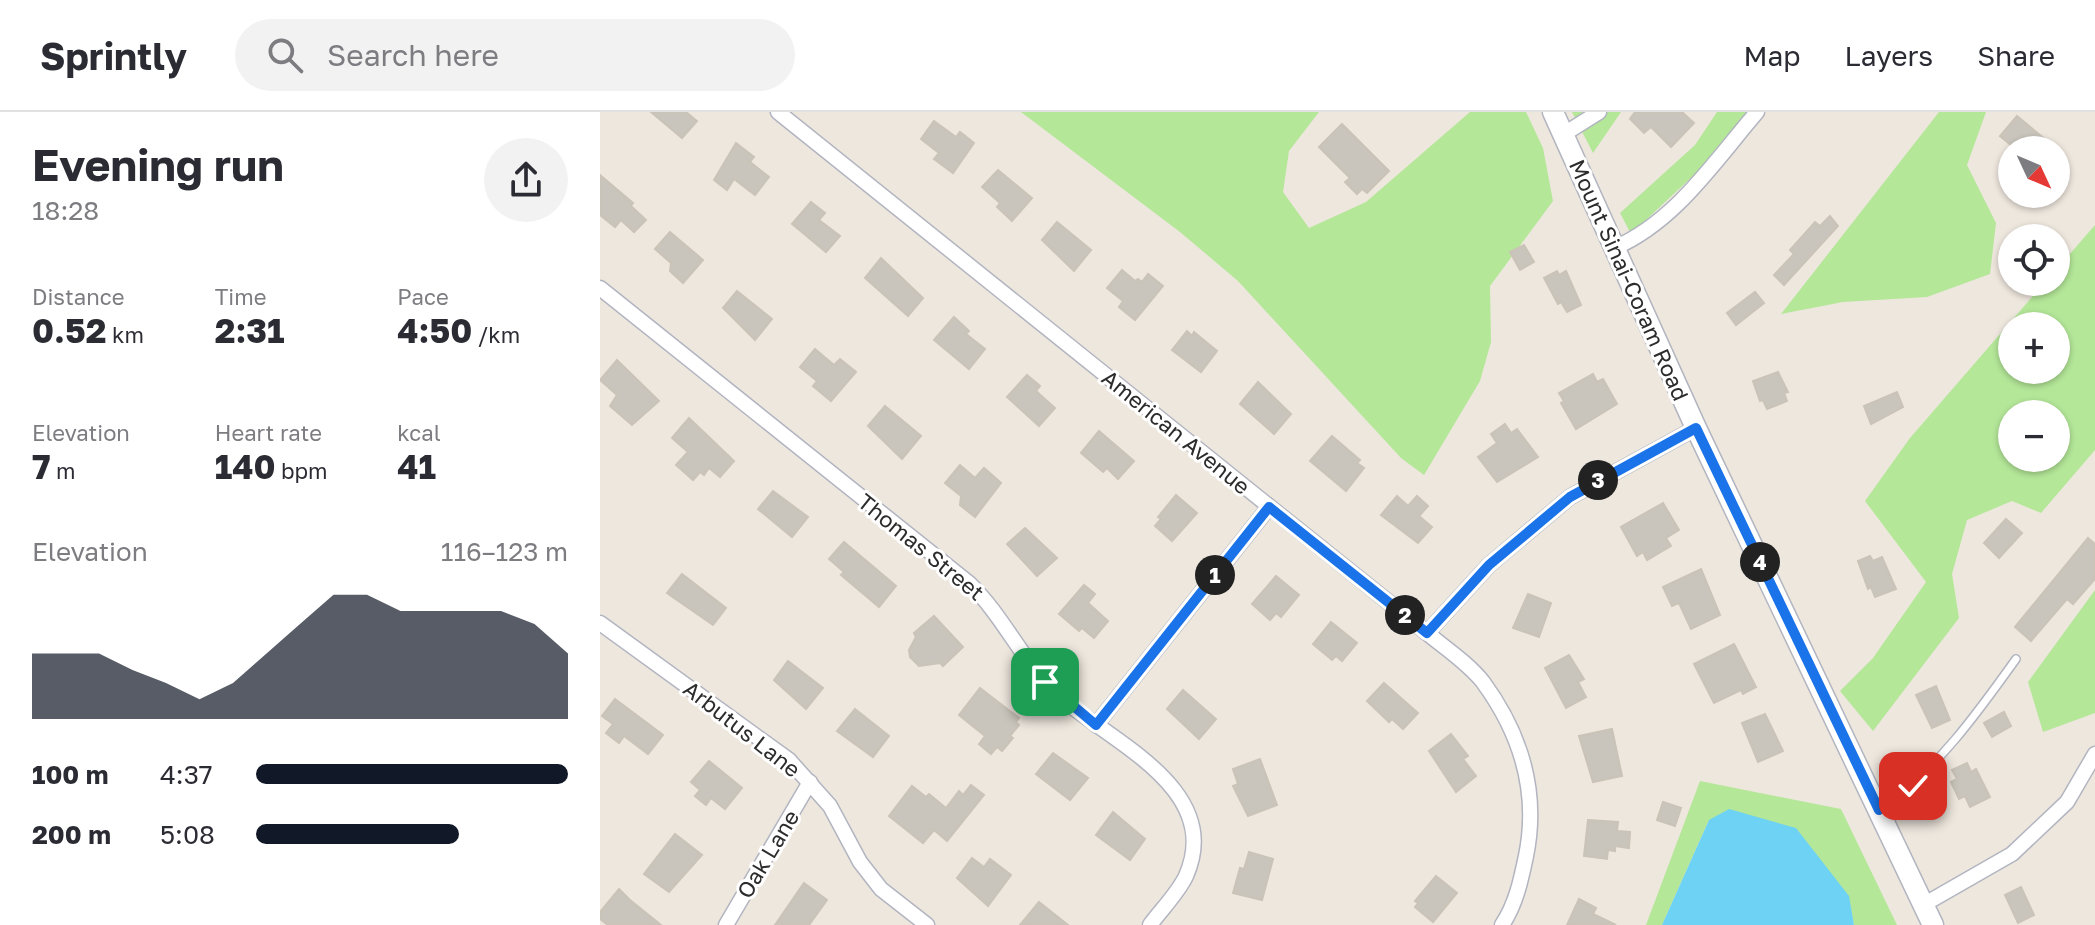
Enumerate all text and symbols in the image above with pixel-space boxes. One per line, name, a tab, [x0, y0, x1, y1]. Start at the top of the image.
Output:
search box	[235, 19, 795, 91]
text: Sprintly	[40, 33, 187, 78]
icon: search	[263, 33, 307, 77]
text: Search here	[327, 37, 499, 73]
text: Map	[1743, 39, 1801, 72]
text: Layers	[1845, 39, 1933, 72]
text: Share	[1977, 39, 2055, 72]
north arrow	[1998, 136, 2070, 208]
map controls	[1998, 136, 2070, 472]
text: Evening run	[32, 138, 284, 191]
button: share	[484, 138, 568, 222]
street label: Mount Sinai-Coram Road	[1564, 155, 1695, 405]
text: 18:28	[32, 195, 99, 226]
button: locate	[1998, 224, 2070, 296]
text: Distance	[32, 283, 124, 310]
text: Time	[215, 283, 266, 310]
text: Pace	[397, 283, 449, 310]
text: 0.52	[32, 310, 106, 350]
text: 2:31	[215, 310, 285, 350]
text: 4:50	[397, 310, 472, 350]
button: +	[1998, 312, 2070, 384]
text: km	[106, 321, 144, 348]
text: /km	[472, 321, 520, 348]
street label: American Avenue	[1097, 364, 1256, 500]
button: −	[1998, 400, 2070, 472]
text: Elevation	[32, 419, 130, 446]
text: Heart rate	[215, 419, 322, 446]
text: kcal	[397, 419, 441, 446]
text: 7	[32, 446, 51, 486]
text: 140	[215, 446, 276, 486]
text: 41	[397, 446, 436, 486]
text: m	[51, 457, 76, 484]
text: bpm	[276, 457, 328, 484]
pin: 3	[1578, 460, 1618, 500]
text: 3	[1591, 466, 1605, 493]
street label: Thomas Street	[853, 487, 990, 606]
text: Elevation	[32, 536, 148, 567]
text: 116–123 m	[441, 536, 568, 567]
pin: 4	[1740, 542, 1780, 582]
text: 4	[1753, 548, 1767, 575]
pin: 1	[1195, 555, 1235, 595]
text: 1	[1209, 561, 1221, 588]
pin: 2	[1385, 595, 1425, 635]
text: 2	[1398, 601, 1412, 628]
pin	[1011, 648, 1079, 716]
icon: arrive	[1023, 660, 1067, 704]
street label: Arbutus Lane	[678, 675, 806, 783]
pin	[1879, 752, 1947, 820]
text: 100 m	[32, 759, 108, 790]
text: 4:37	[160, 759, 213, 790]
icon: check	[1891, 764, 1935, 808]
street label: Oak Lane	[731, 805, 804, 903]
text: 200 m	[32, 819, 111, 850]
text: 5:08	[160, 819, 215, 850]

